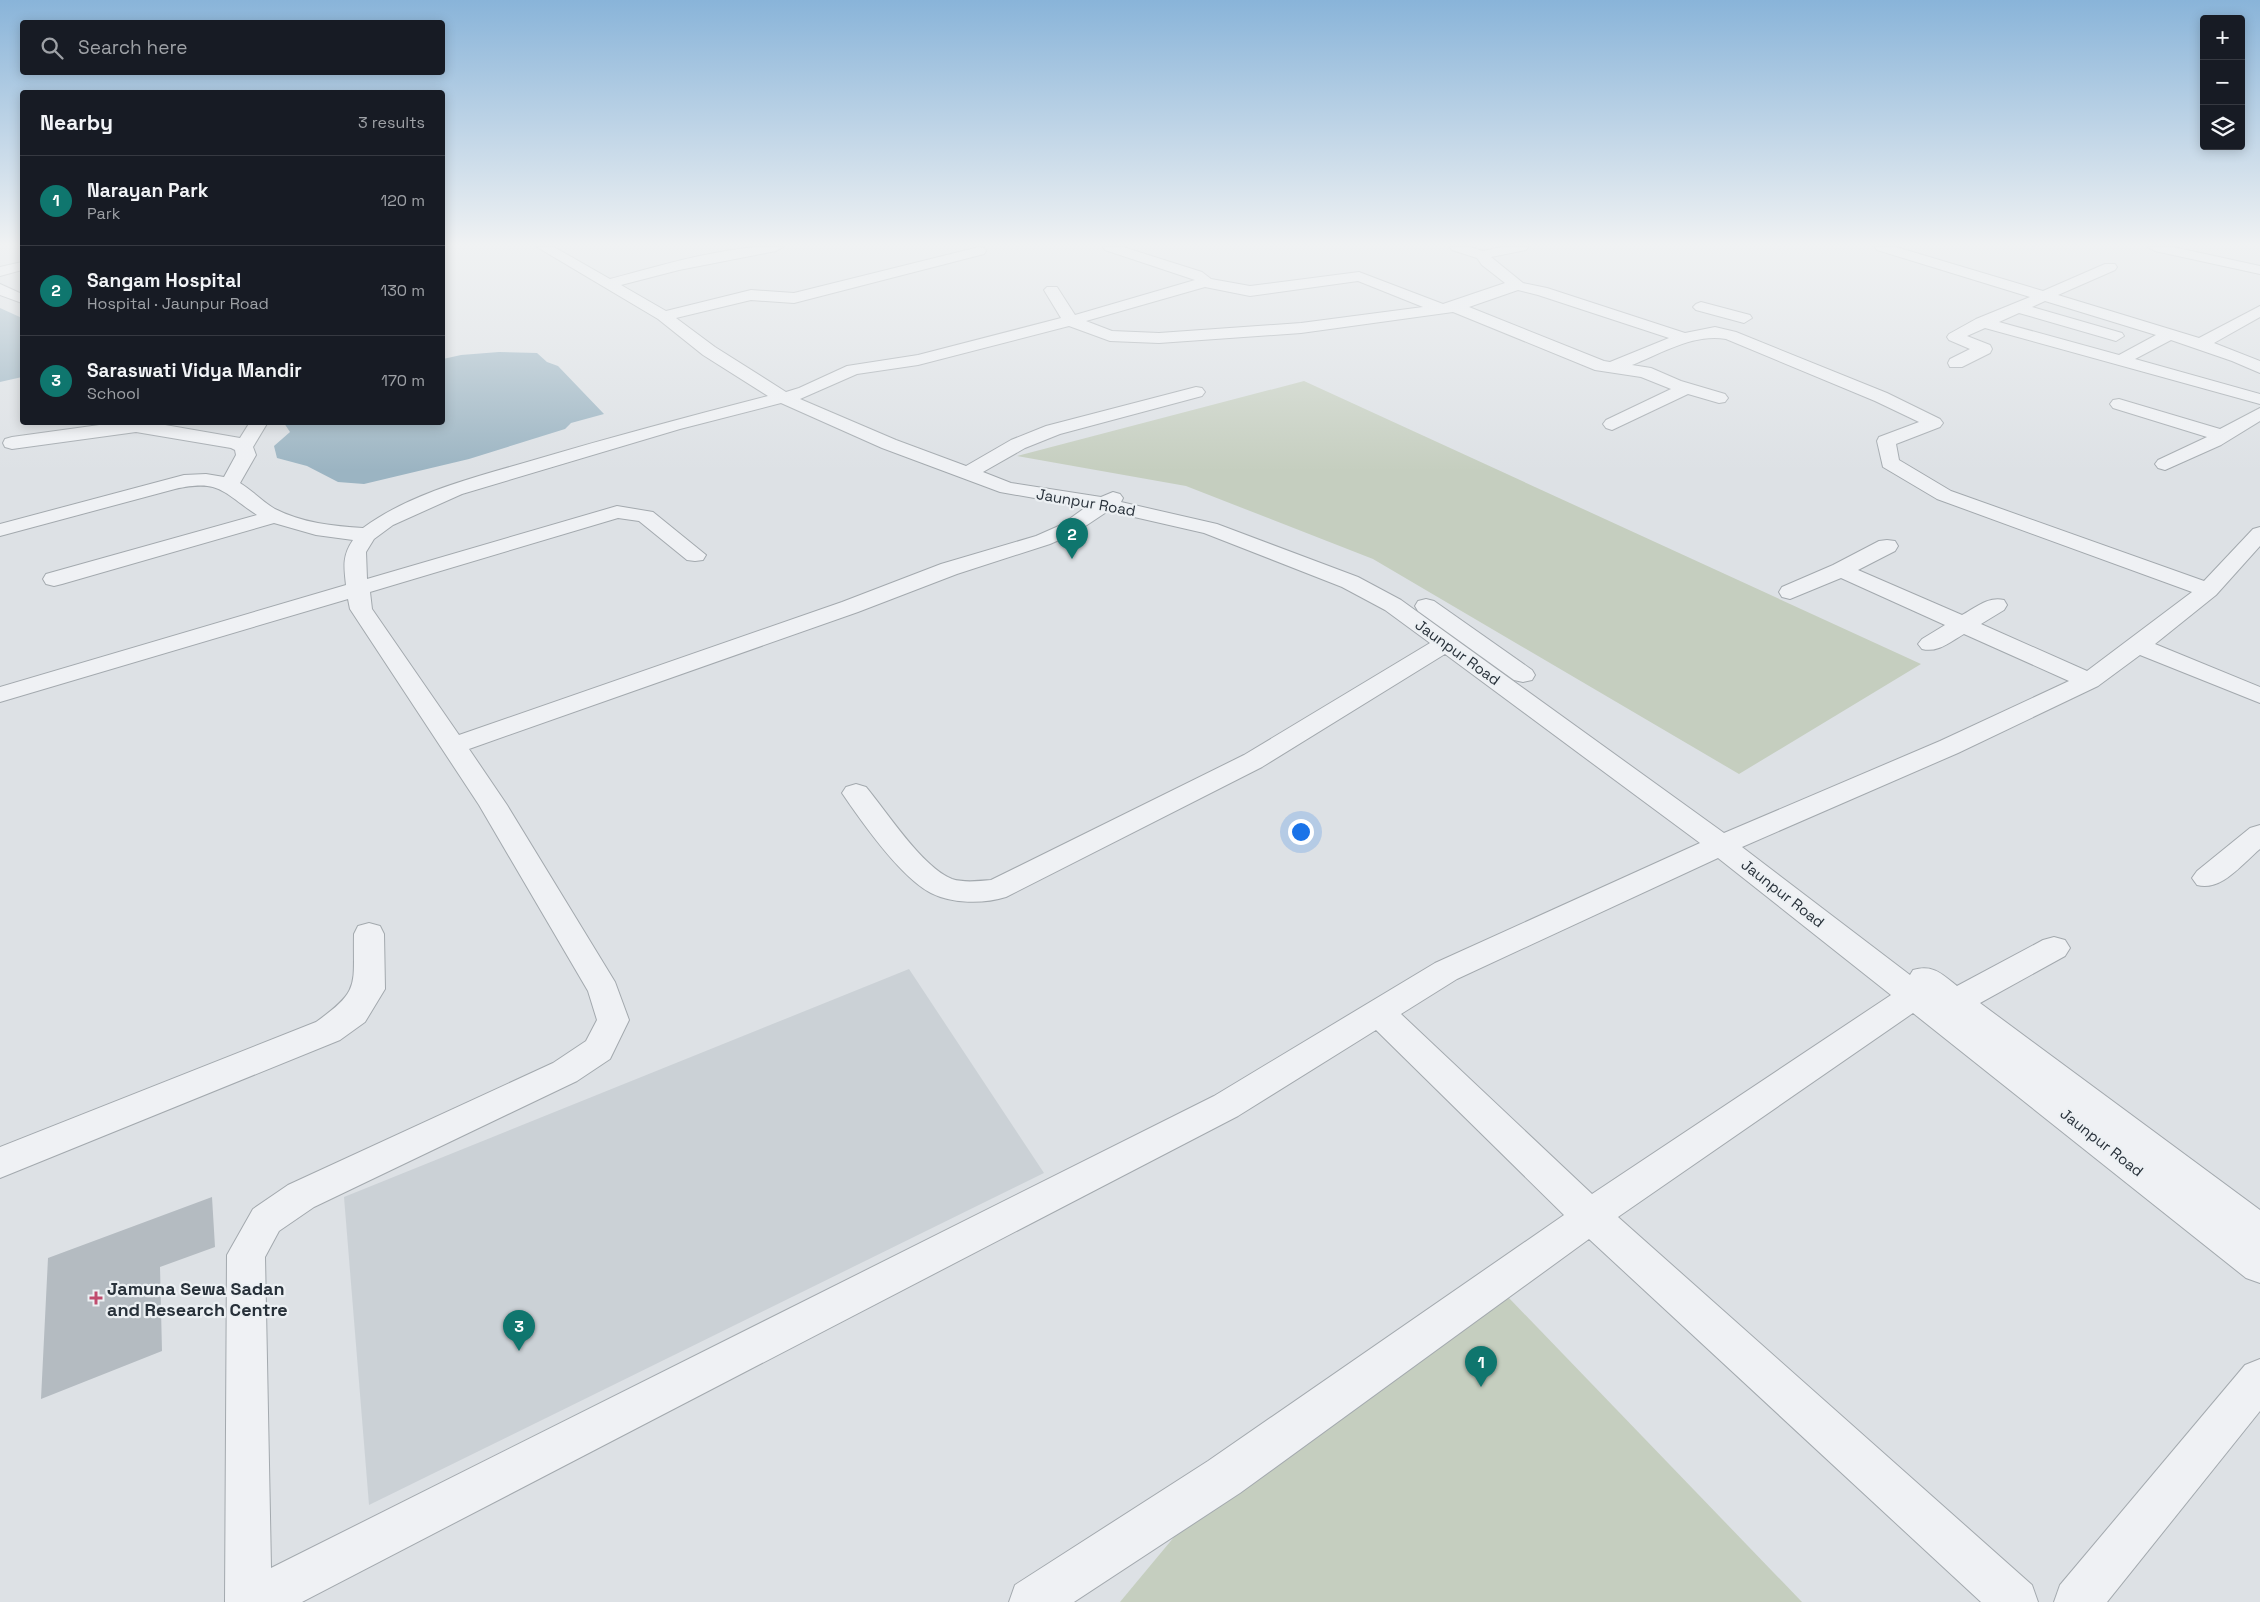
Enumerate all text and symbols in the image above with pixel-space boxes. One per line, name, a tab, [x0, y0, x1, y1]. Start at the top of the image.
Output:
map controls	[2200, 15, 2245, 150]
button: +	[2200, 15, 2245, 60]
search box	[20, 20, 445, 75]
icon: search	[38, 34, 66, 62]
text: Search here	[78, 35, 188, 60]
button: −	[2200, 60, 2245, 105]
button: layers	[2200, 105, 2245, 150]
text: Nearby	[40, 109, 113, 136]
text: 3 results	[358, 112, 425, 133]
text: Narayan Park	[87, 178, 208, 203]
text: 1	[52, 190, 60, 211]
text: 120 m	[381, 190, 425, 211]
text: Park	[87, 203, 120, 224]
text: Sangam Hospital	[87, 268, 241, 293]
text: 2	[51, 280, 61, 301]
text: 130 m	[381, 280, 425, 301]
text: Hospital · Jaunpur Road	[87, 293, 269, 314]
text: Saraswati Vidya Mandir	[87, 358, 302, 383]
text: 3	[51, 370, 61, 391]
text: 170 m	[381, 370, 425, 391]
text: School	[87, 383, 140, 404]
street label: Jaunpur Road	[1035, 484, 1137, 520]
pin: 2	[1056, 518, 1088, 559]
street label: Jaunpur Road	[1412, 615, 1504, 689]
your location	[1288, 819, 1314, 845]
street label: Jaunpur Road	[1738, 855, 1828, 931]
street label: Jaunpur Road	[2057, 1104, 2147, 1180]
place label: Jamuna Sewa Sadan and Research Centre	[107, 1277, 288, 1321]
marker: Jamuna Sewa Sadan and Research Centre	[89, 1291, 103, 1305]
pin: 3	[503, 1310, 535, 1351]
pin: 1	[1465, 1346, 1497, 1387]

